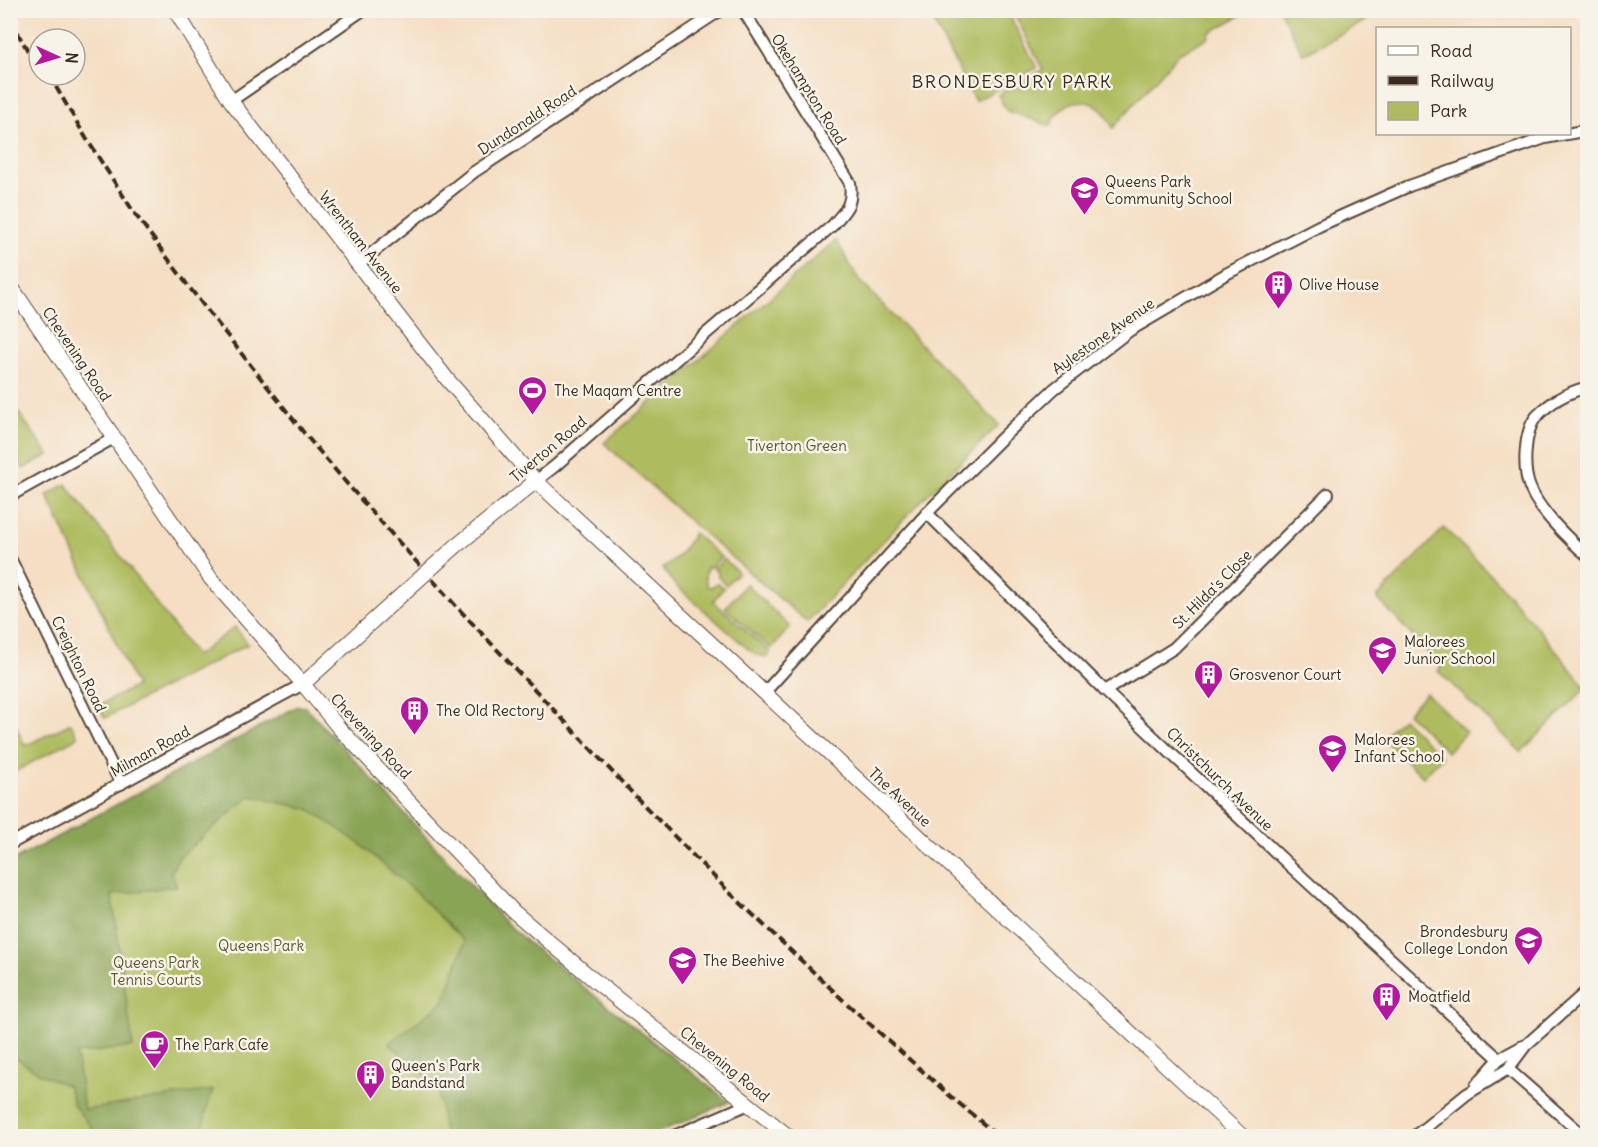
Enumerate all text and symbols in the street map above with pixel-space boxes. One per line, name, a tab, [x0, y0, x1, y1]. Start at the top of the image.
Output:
north arrow	[27, 27, 87, 87]
legend	[1376, 27, 1571, 135]
street label: Okehampton Road	[767, 30, 851, 148]
text: Road	[1430, 39, 1473, 62]
text: N	[62, 52, 82, 64]
text: Railway	[1430, 69, 1494, 92]
district label: BRONDESBURY PARK	[912, 70, 1112, 93]
street label: Dundonald Road	[474, 81, 580, 159]
text: Park	[1430, 99, 1467, 122]
place label: Queens Park Community School	[1105, 172, 1232, 208]
school or university icon: Queens Park Community School	[1068, 174, 1100, 216]
street label: Wrentham Avenue	[315, 187, 407, 297]
building icon: Olive House	[1262, 268, 1294, 310]
place label: Olive House	[1299, 275, 1379, 294]
street label: Aylestone Avenue	[1048, 294, 1158, 378]
street label: Chevening Road	[38, 303, 116, 405]
sports icon: The Maqam Centre	[517, 374, 549, 416]
place label: The Maqam Centre	[554, 381, 681, 400]
street label: Tiverton Road	[506, 412, 590, 486]
park label: Tiverton Green	[747, 436, 847, 455]
street label: St. Hilda's Close	[1168, 545, 1256, 633]
street label: Creighton Road	[48, 613, 111, 715]
place label: Malorees Junior School	[1404, 632, 1495, 668]
school or university icon: Malorees Junior School	[1367, 634, 1399, 676]
building icon: Grosvenor Court	[1192, 658, 1224, 700]
place label: Grosvenor Court	[1229, 665, 1341, 684]
street label: Chevening Road	[327, 689, 416, 783]
building icon: The Old Rectory	[399, 694, 431, 736]
place label: The Old Rectory	[436, 701, 545, 720]
street label: Milman Road	[107, 721, 193, 781]
street label: Christchurch Avenue	[1163, 723, 1277, 835]
place label: Malorees Infant School	[1354, 730, 1444, 766]
school or university icon: Malorees Infant School	[1317, 732, 1349, 774]
street label: The Avenue	[865, 763, 935, 831]
place label: Brondesbury College London	[1404, 922, 1508, 958]
school or university icon: Brondesbury College London	[1513, 924, 1545, 966]
park label: Queens Park	[218, 936, 304, 955]
school or university icon: The Beehive	[666, 944, 698, 986]
place label: The Beehive	[703, 951, 785, 970]
park label: Queens Park Tennis Courts	[111, 953, 202, 989]
building icon: Moatfield	[1371, 980, 1403, 1022]
place label: Moatfield	[1408, 987, 1471, 1006]
street label: Chevening Road	[676, 1022, 774, 1106]
cafe icon: The Park Cafe	[138, 1028, 170, 1070]
place label: The Park Cafe	[175, 1035, 269, 1054]
place label: Queen's Park Bandstand	[391, 1056, 480, 1092]
building icon: Queen's Park Bandstand	[354, 1058, 386, 1100]

